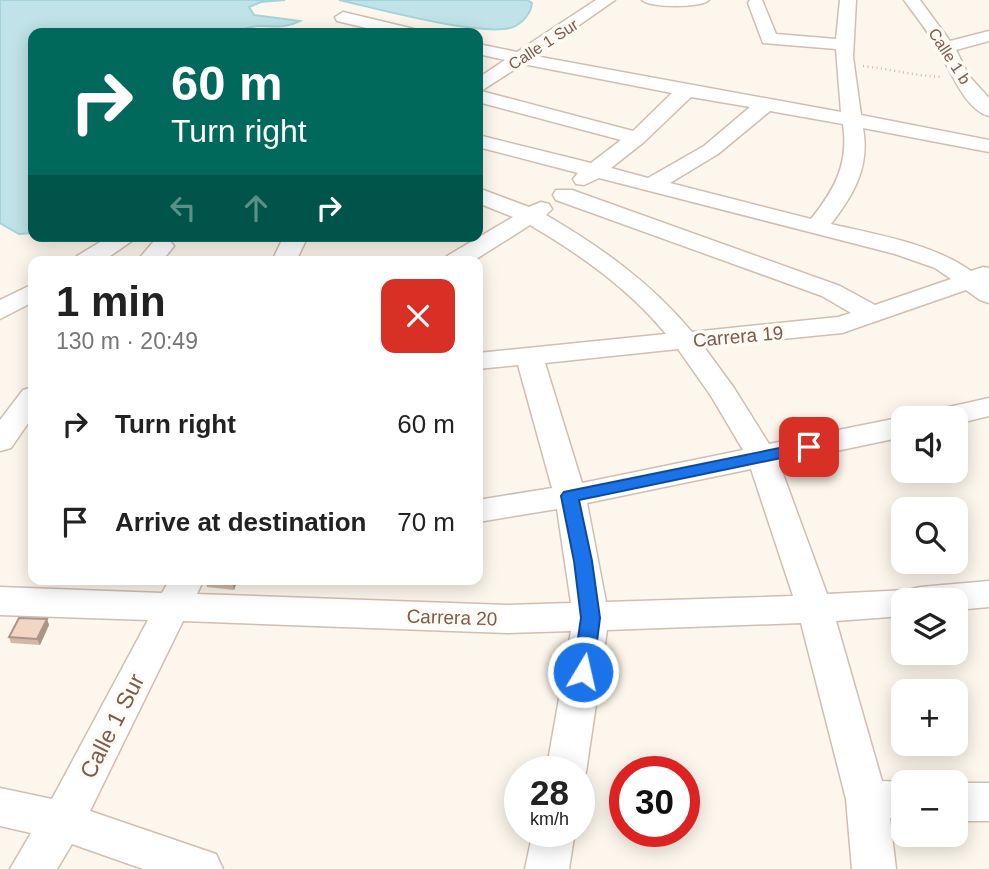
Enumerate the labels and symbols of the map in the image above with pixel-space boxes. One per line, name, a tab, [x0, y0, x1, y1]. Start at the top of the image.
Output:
street label: Calle 1 Sur	[505, 15, 582, 73]
street label: Calle 1 b	[925, 25, 974, 87]
street label: Carrera 19	[692, 322, 784, 351]
pin	[779, 417, 839, 477]
street label: Carrera 20	[406, 605, 498, 630]
position arrow	[546, 635, 620, 709]
street label: Calle 1 Sur	[75, 669, 150, 783]
speed limit sign: 30	[609, 756, 700, 847]

